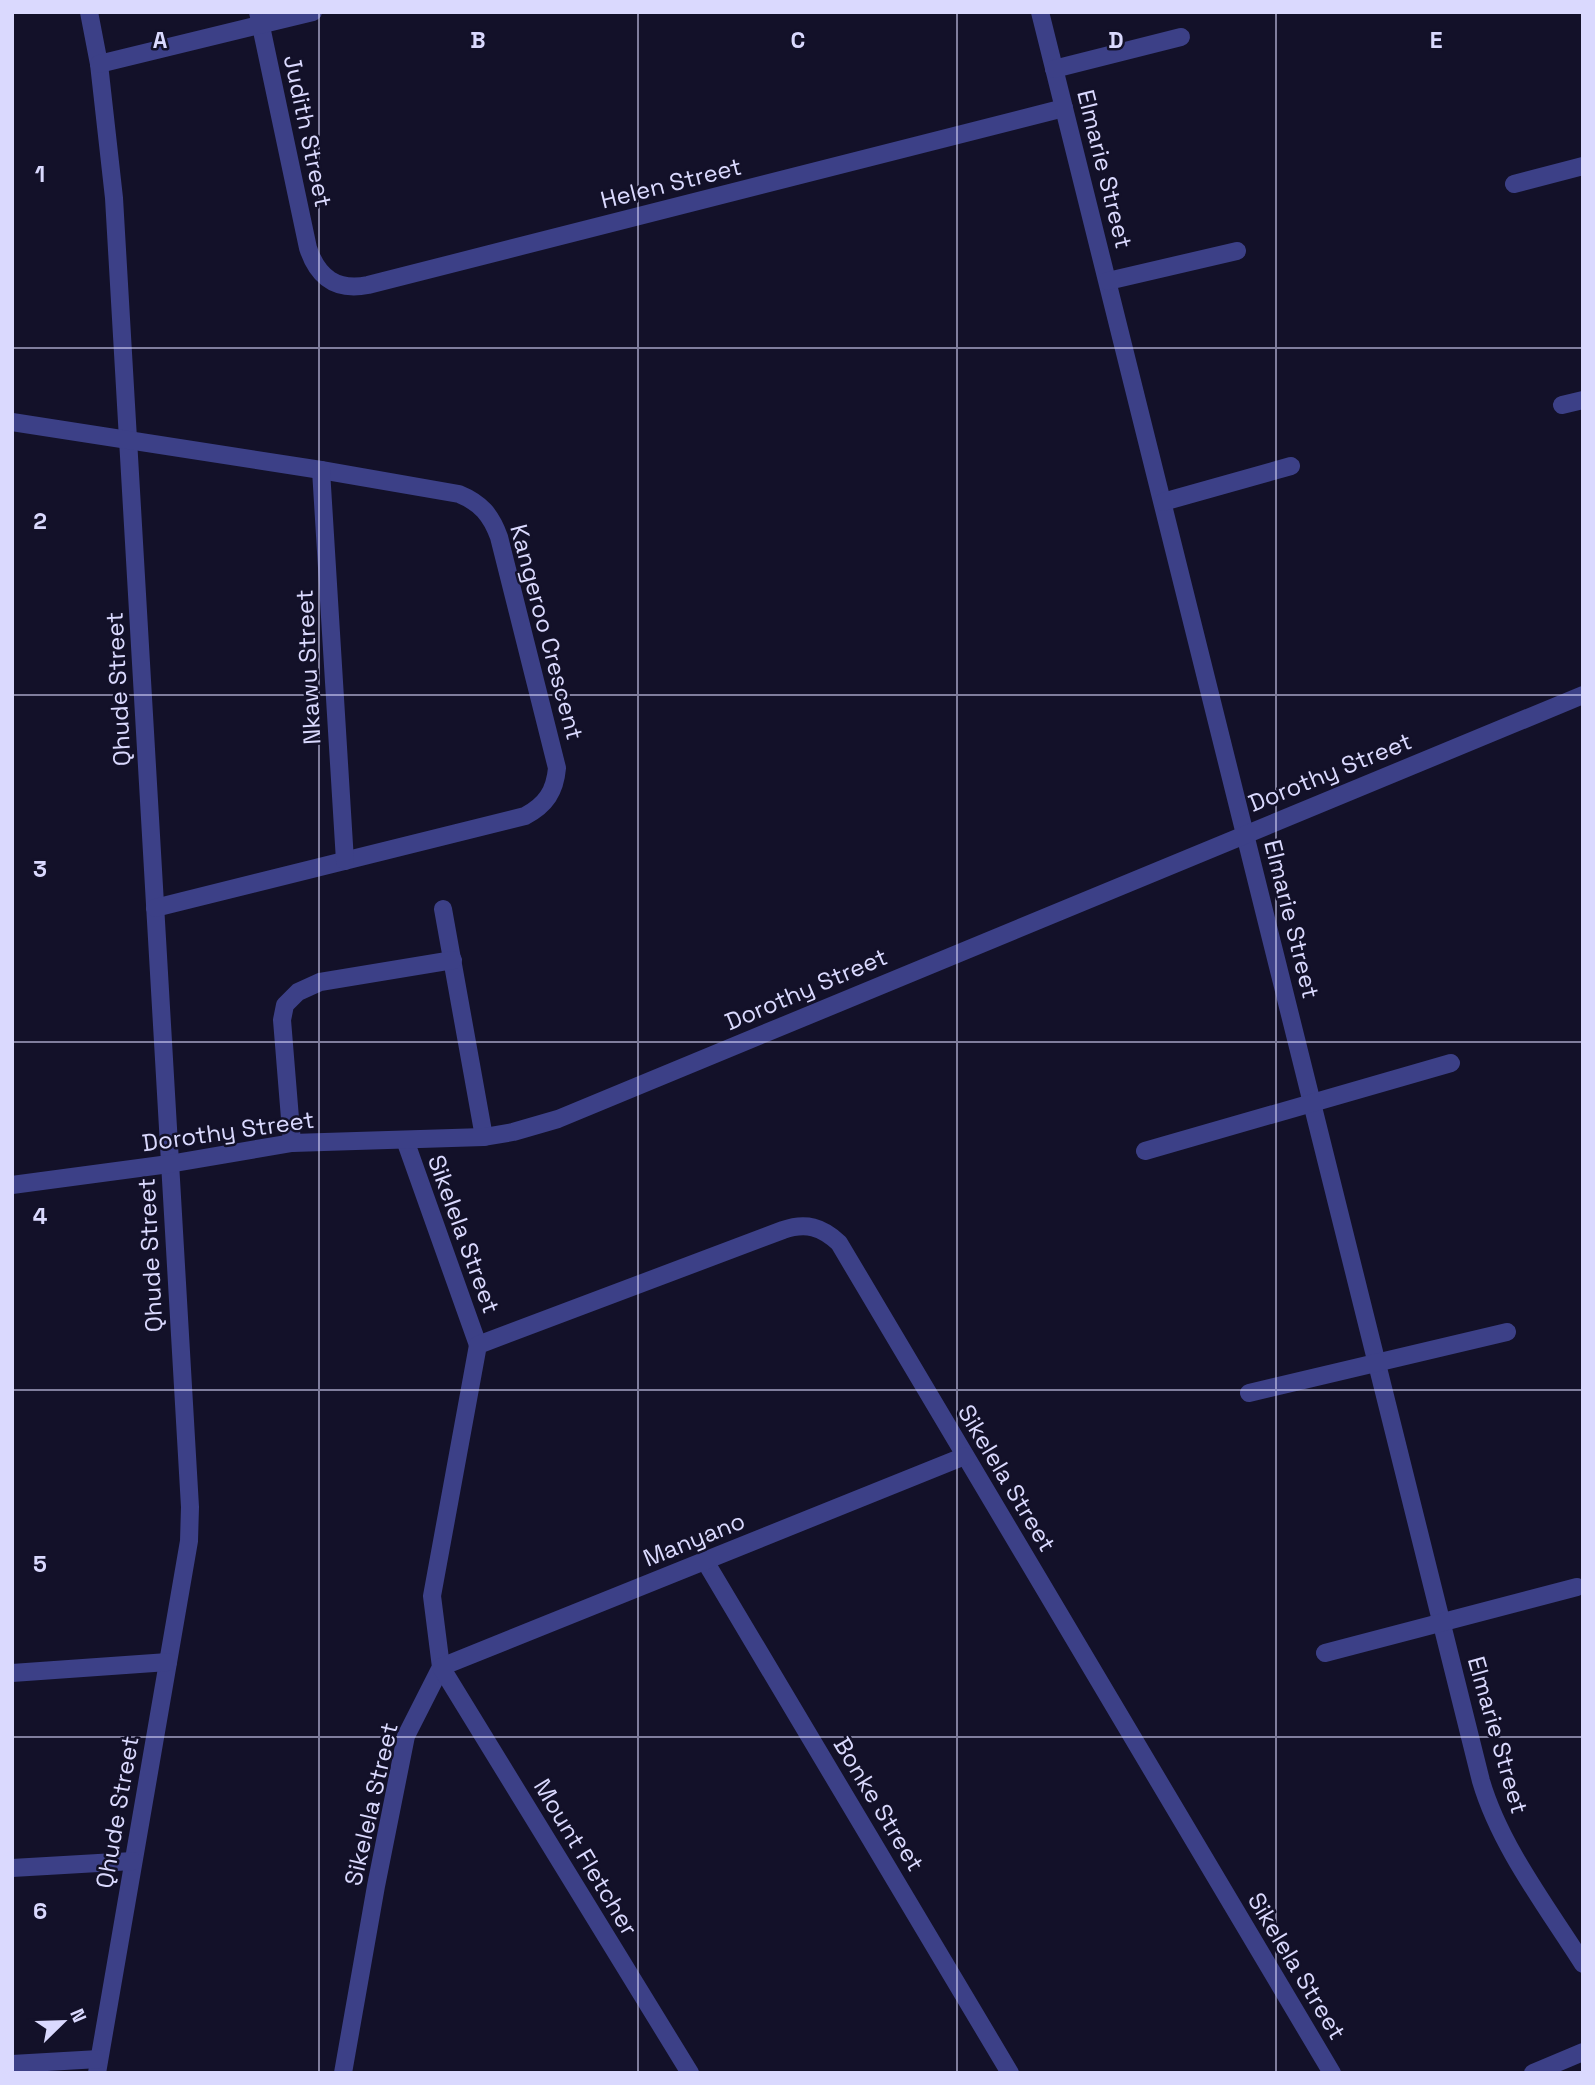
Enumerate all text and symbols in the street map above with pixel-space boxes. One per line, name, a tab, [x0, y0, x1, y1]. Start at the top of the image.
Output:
text: A	[153, 25, 168, 55]
text: B	[470, 25, 486, 55]
text: C	[791, 25, 805, 55]
text: D	[1108, 25, 1124, 55]
text: E	[1430, 25, 1442, 55]
street label: Judith Street	[277, 52, 339, 210]
street label: Elmarie Street	[1070, 86, 1140, 252]
street label: Helen Street	[597, 151, 745, 215]
text: 1	[35, 159, 45, 189]
text: 2	[33, 506, 47, 536]
street label: Kangeroo Crescent	[503, 521, 591, 743]
street label: Nkawu Street	[288, 589, 328, 745]
street label: Qhude Street	[98, 611, 138, 767]
street label: Dorothy Street	[1244, 725, 1416, 819]
street label: Elmarie Street	[1257, 836, 1327, 1002]
text: 3	[33, 854, 47, 884]
street label: Dorothy Street	[720, 941, 892, 1037]
street label: Dorothy Street	[140, 1104, 316, 1158]
street label: Sikelela Street	[421, 1151, 507, 1317]
street label: Qhude Street	[130, 1177, 170, 1333]
text: 4	[33, 1201, 48, 1231]
street label: Sikelela Street	[951, 1399, 1063, 1557]
street label: Manyano	[639, 1505, 749, 1573]
text: 5	[33, 1549, 47, 1579]
street label: Elmarie Street	[1461, 1653, 1535, 1817]
street label: Sikelela Street	[337, 1719, 405, 1889]
street label: Bonke Street	[827, 1731, 931, 1877]
street label: Qhude Street	[88, 1733, 146, 1891]
street label: Mount Fletcher	[527, 1773, 645, 1941]
street label: Sikelela Street	[1241, 1887, 1353, 2045]
text: 6	[33, 1896, 47, 1926]
north arrow	[28, 1987, 98, 2057]
text: N	[64, 2005, 92, 2026]

